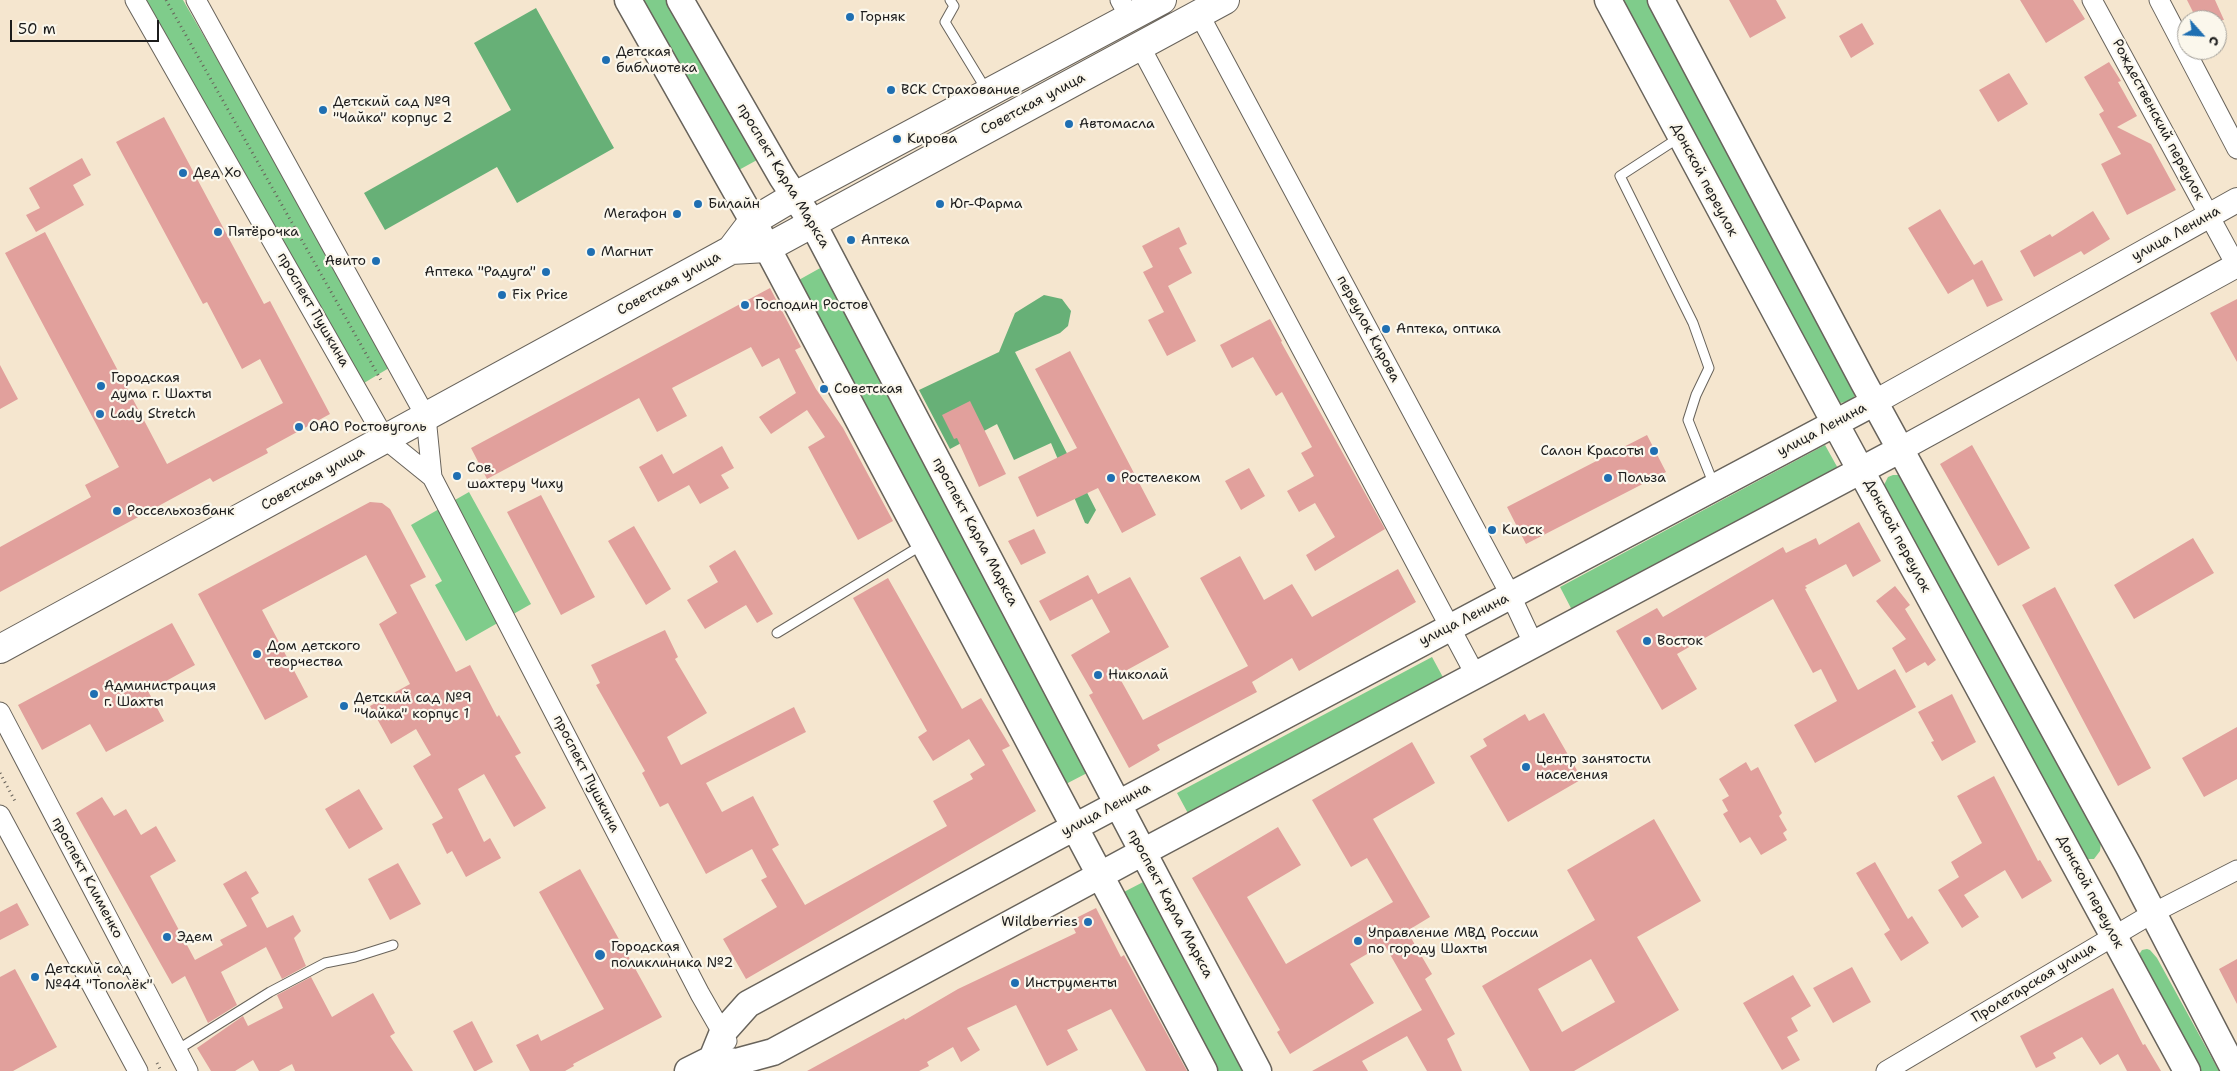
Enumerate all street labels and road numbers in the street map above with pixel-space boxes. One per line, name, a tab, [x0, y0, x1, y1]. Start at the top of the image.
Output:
street label: Рождественский переулок	[2108, 36, 2208, 204]
street label: Советская улица	[978, 69, 1088, 139]
street label: проспект Карла Маркса	[733, 101, 833, 251]
street label: Донской переулок	[1667, 120, 1741, 240]
street label: улица Ленина	[2129, 203, 2223, 265]
street label: Советская улица	[614, 249, 724, 319]
street label: проспект Пушкина	[273, 250, 353, 370]
street label: переулок Кирова	[1333, 273, 1403, 385]
street label: улица Ленина	[1775, 400, 1869, 460]
street label: Советская улица	[258, 444, 368, 514]
street label: проспект Карла Маркса	[929, 455, 1021, 609]
street label: Донской переулок	[1860, 476, 1934, 596]
street label: улица Ленина	[1416, 590, 1512, 650]
street label: проспект Пушкина	[549, 713, 623, 835]
street label: улица Ленина	[1059, 780, 1153, 840]
street label: проспект Клименко	[48, 815, 126, 941]
street label: проспект Карла Маркса	[1124, 827, 1216, 981]
street label: Донской переулок	[2053, 832, 2127, 952]
street label: Пролетарская улица	[1969, 939, 2099, 1027]

